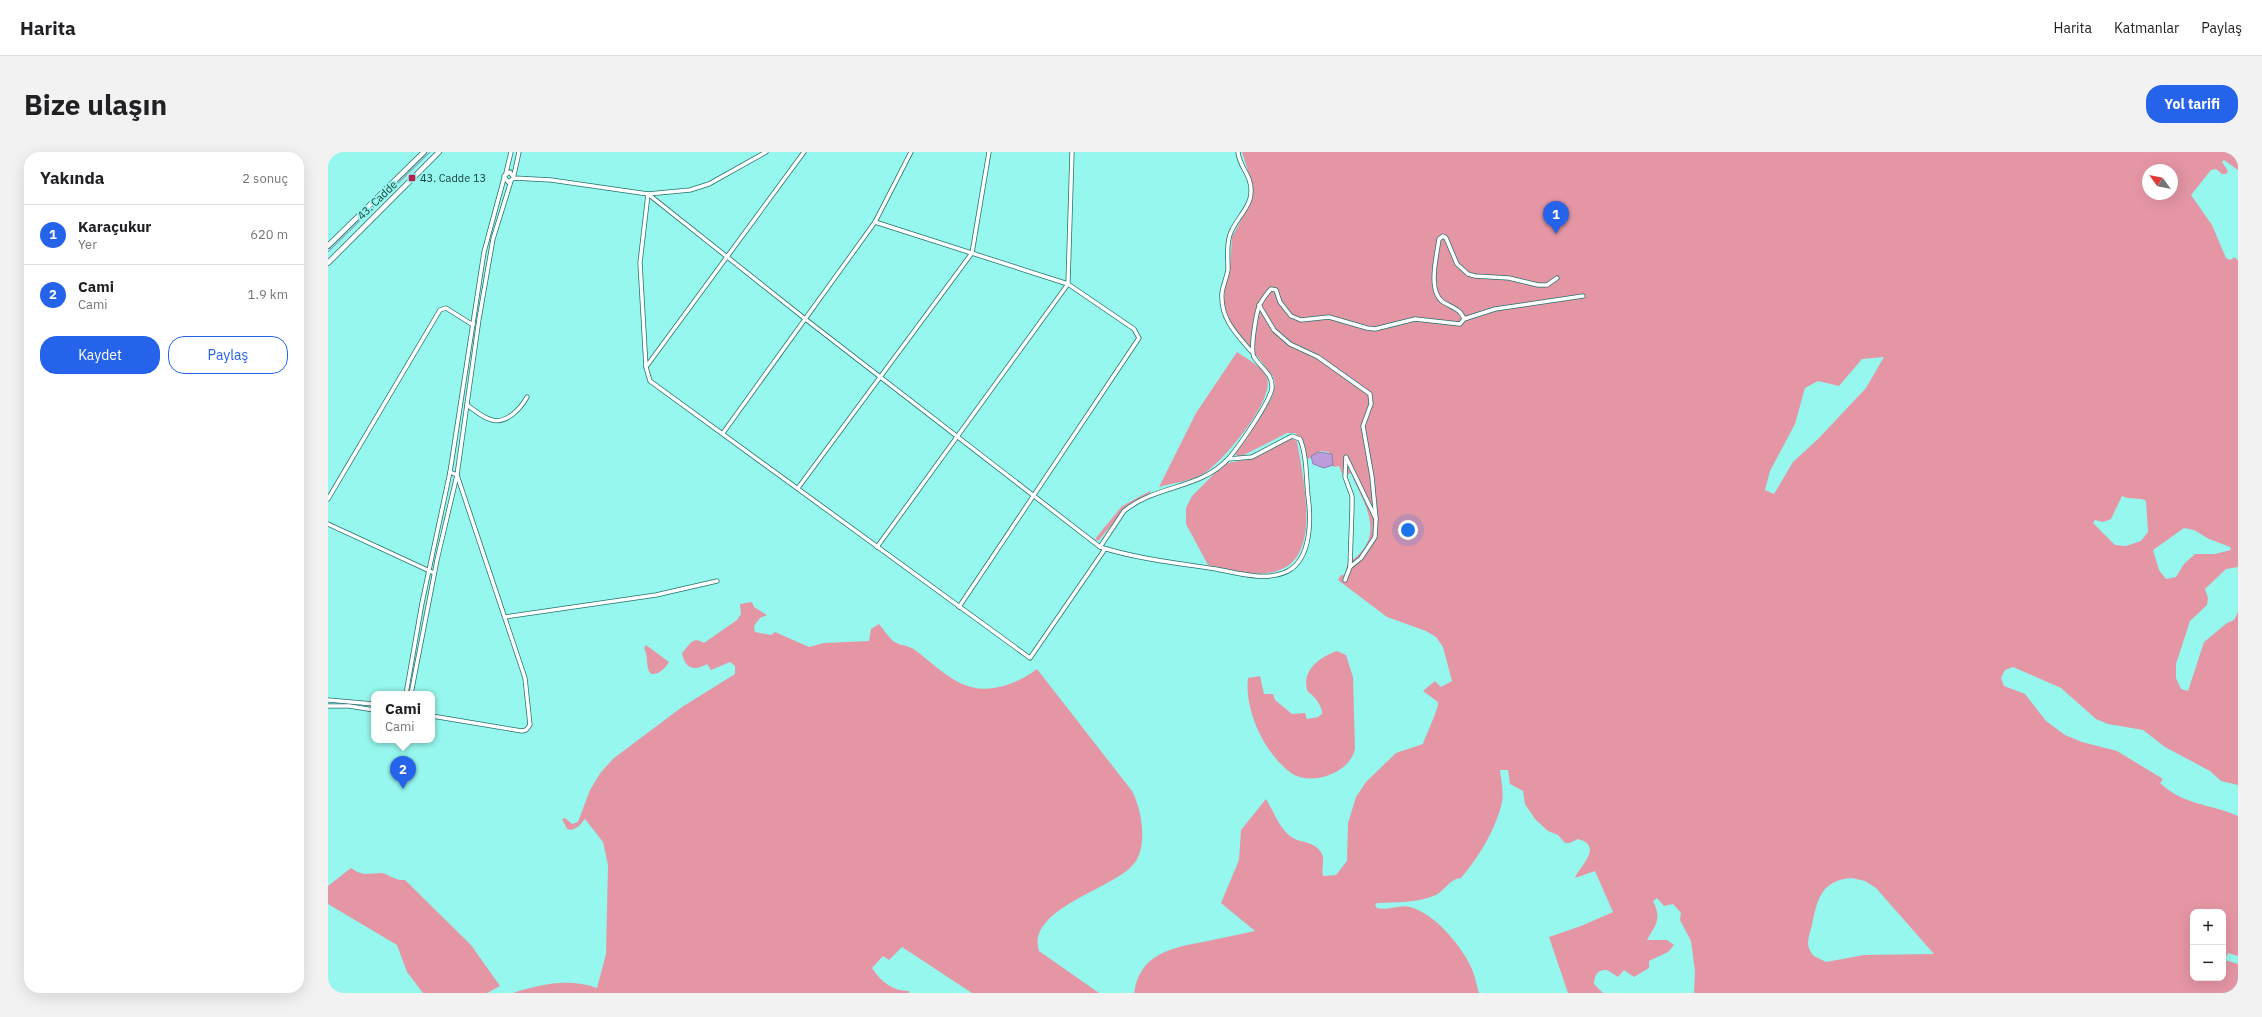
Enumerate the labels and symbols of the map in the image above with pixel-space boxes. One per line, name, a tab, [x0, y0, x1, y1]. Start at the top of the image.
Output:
north arrow	[2142, 164, 2178, 200]
place label: 43. Cadde 13	[420, 171, 486, 185]
marker: 43. Cadde 13	[407, 173, 417, 183]
street label: 43. Cadde	[354, 177, 400, 223]
pin: 1	[1543, 201, 1569, 234]
your location	[1398, 520, 1418, 540]
pin: 2	[390, 756, 416, 789]

